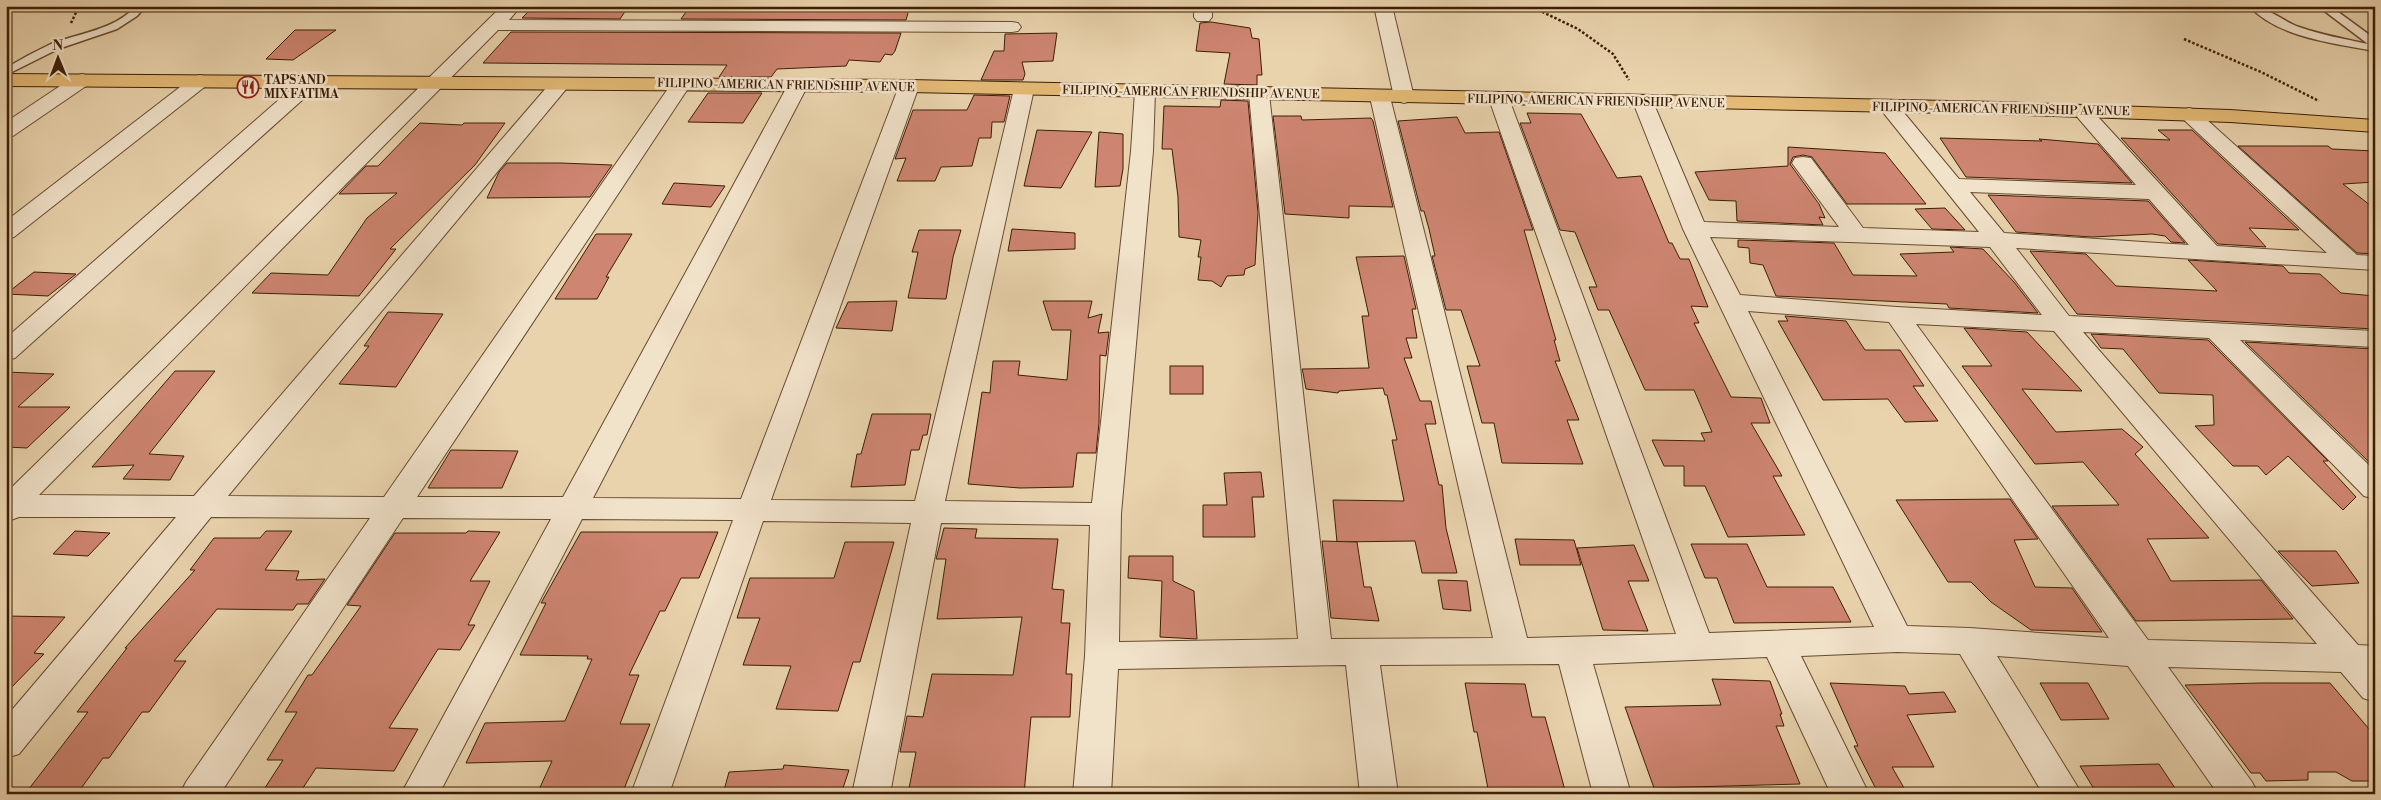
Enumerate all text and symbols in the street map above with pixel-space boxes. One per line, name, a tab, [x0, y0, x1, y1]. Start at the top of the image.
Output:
north arrow	[32, 32, 82, 82]
text: N	[52, 37, 63, 55]
place label: TAPS AND MIX FATIMA	[264, 73, 339, 102]
restaurant icon: TAPS AND MIX FATIMA	[236, 75, 260, 99]
street label: FILIPINO-AMERICAN FRIENDSHIP AVENUE	[657, 76, 915, 95]
street label: FILIPINO-AMERICAN FRIENDSHIP AVENUE	[1062, 83, 1320, 102]
street label: FILIPINO-AMERICAN FRIENDSHIP AVENUE	[1467, 92, 1725, 111]
street label: FILIPINO-AMERICAN FRIENDSHIP AVENUE	[1872, 100, 2130, 119]

